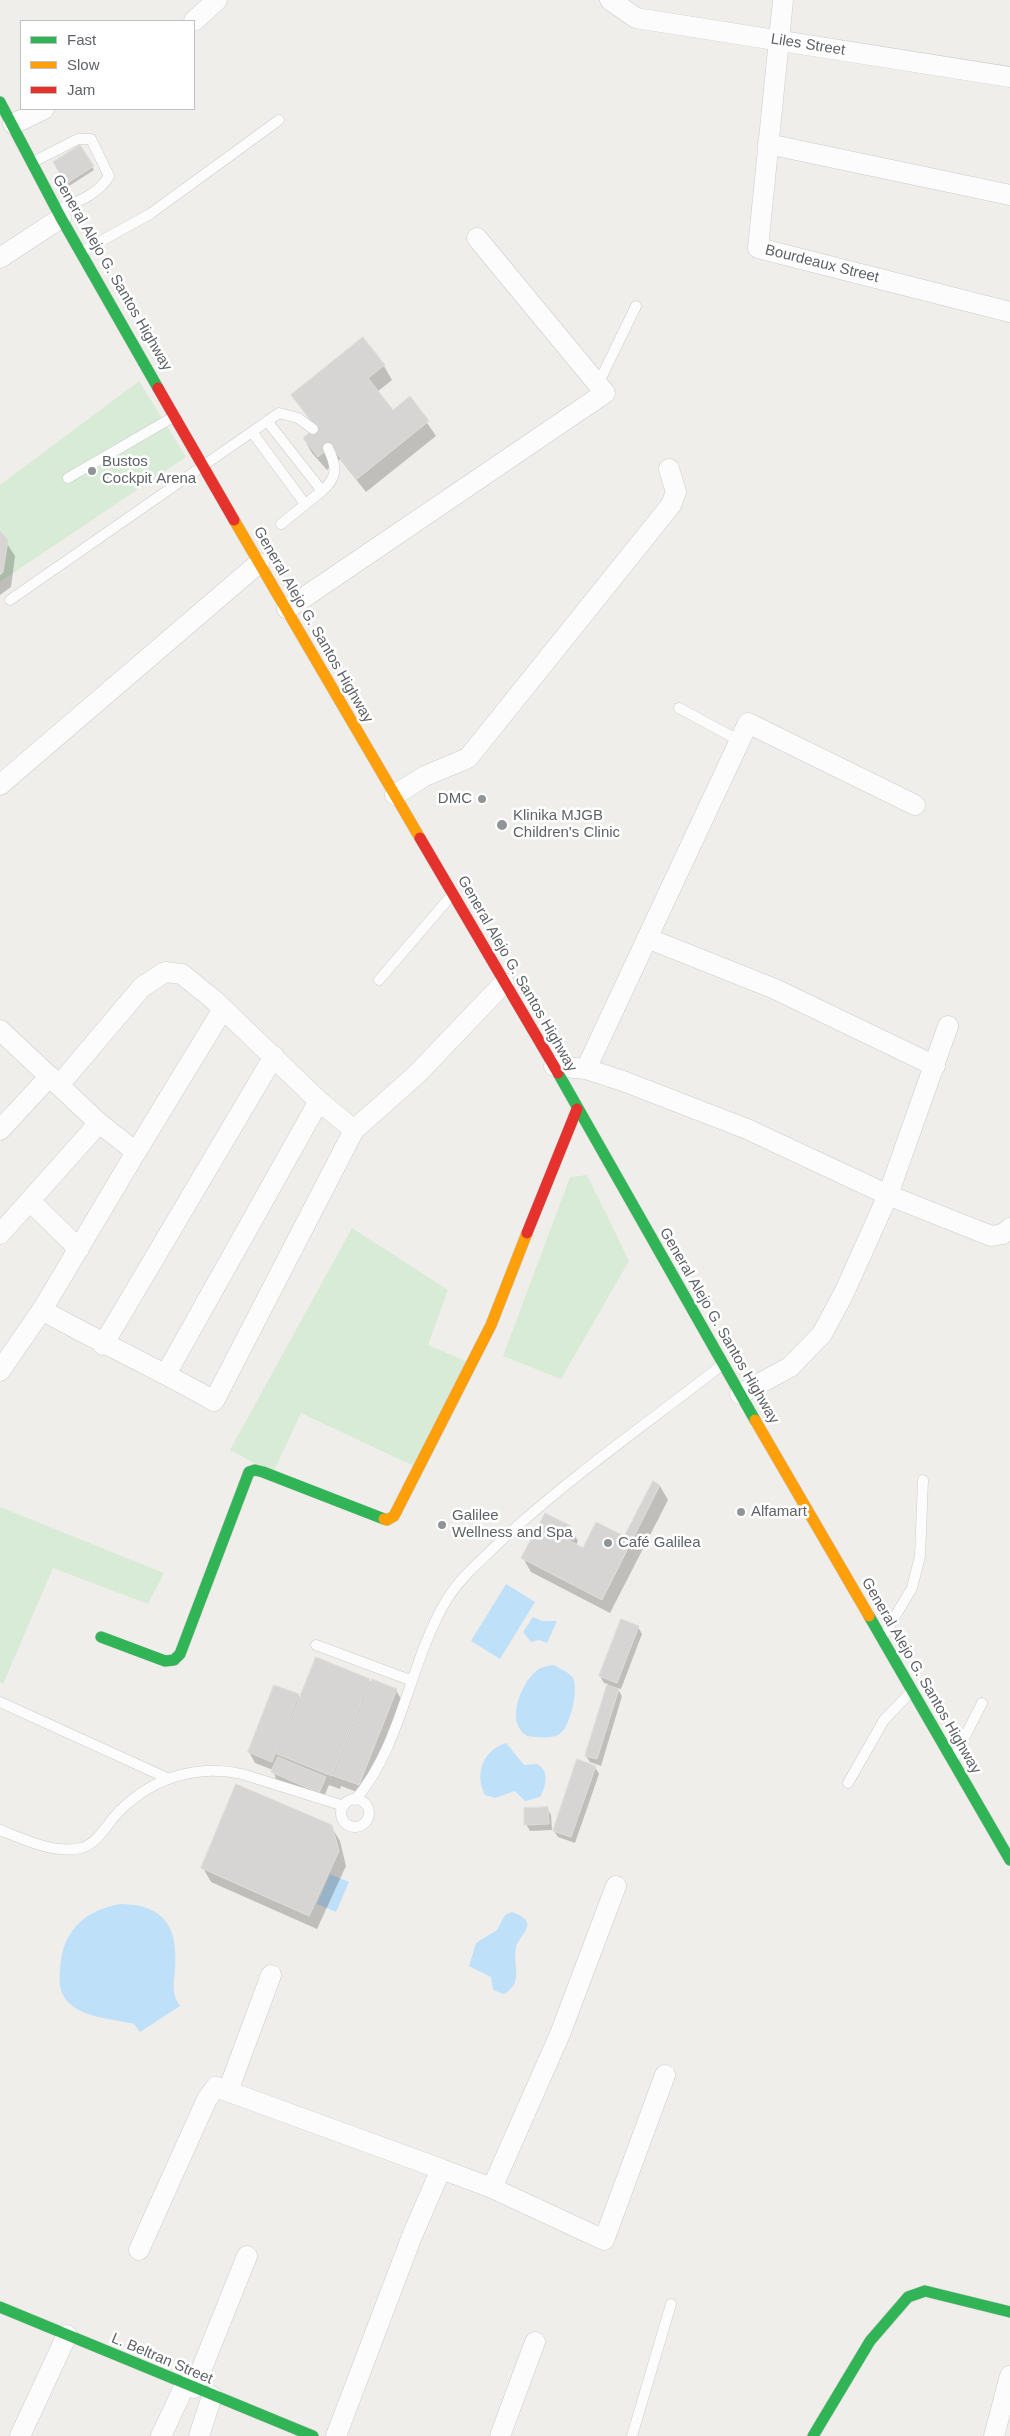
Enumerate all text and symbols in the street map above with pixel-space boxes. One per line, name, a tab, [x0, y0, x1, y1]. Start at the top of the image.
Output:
legend	[20, 20, 195, 110]
street label: Liles Street	[770, 30, 846, 60]
text: Fast	[67, 31, 96, 48]
text: Slow	[67, 56, 100, 73]
text: Jam	[67, 81, 95, 98]
street label: General Alejo G. Santos Highway	[48, 172, 176, 374]
street label: Bourdeaux Street	[763, 241, 881, 287]
place label: Bustos Cockpit Arena	[102, 453, 196, 488]
marker: Bustos Cockpit Arena	[86, 465, 98, 477]
street label: General Alejo G. Santos Highway	[249, 524, 377, 726]
place label: DMC	[438, 790, 472, 808]
marker: DMC	[476, 793, 488, 805]
place label: Klinika MJGB Children's Clinic	[513, 807, 620, 842]
marker: Klinika MJGB Children's Clinic	[495, 818, 509, 832]
street label: General Alejo G. Santos Highway	[453, 873, 581, 1075]
street label: General Alejo G. Santos Highway	[655, 1225, 783, 1427]
place label: Alfamart	[751, 1503, 807, 1521]
marker: Alfamart	[735, 1506, 747, 1518]
place label: Galilee Wellness and Spa	[452, 1507, 573, 1542]
marker: Galilee Wellness and Spa	[436, 1519, 448, 1531]
place label: Café Galilea	[618, 1534, 701, 1552]
marker: Café Galilea	[602, 1537, 614, 1549]
street label: General Alejo G. Santos Highway	[857, 1575, 985, 1777]
street label: L. Beltran Street	[109, 2330, 215, 2388]

